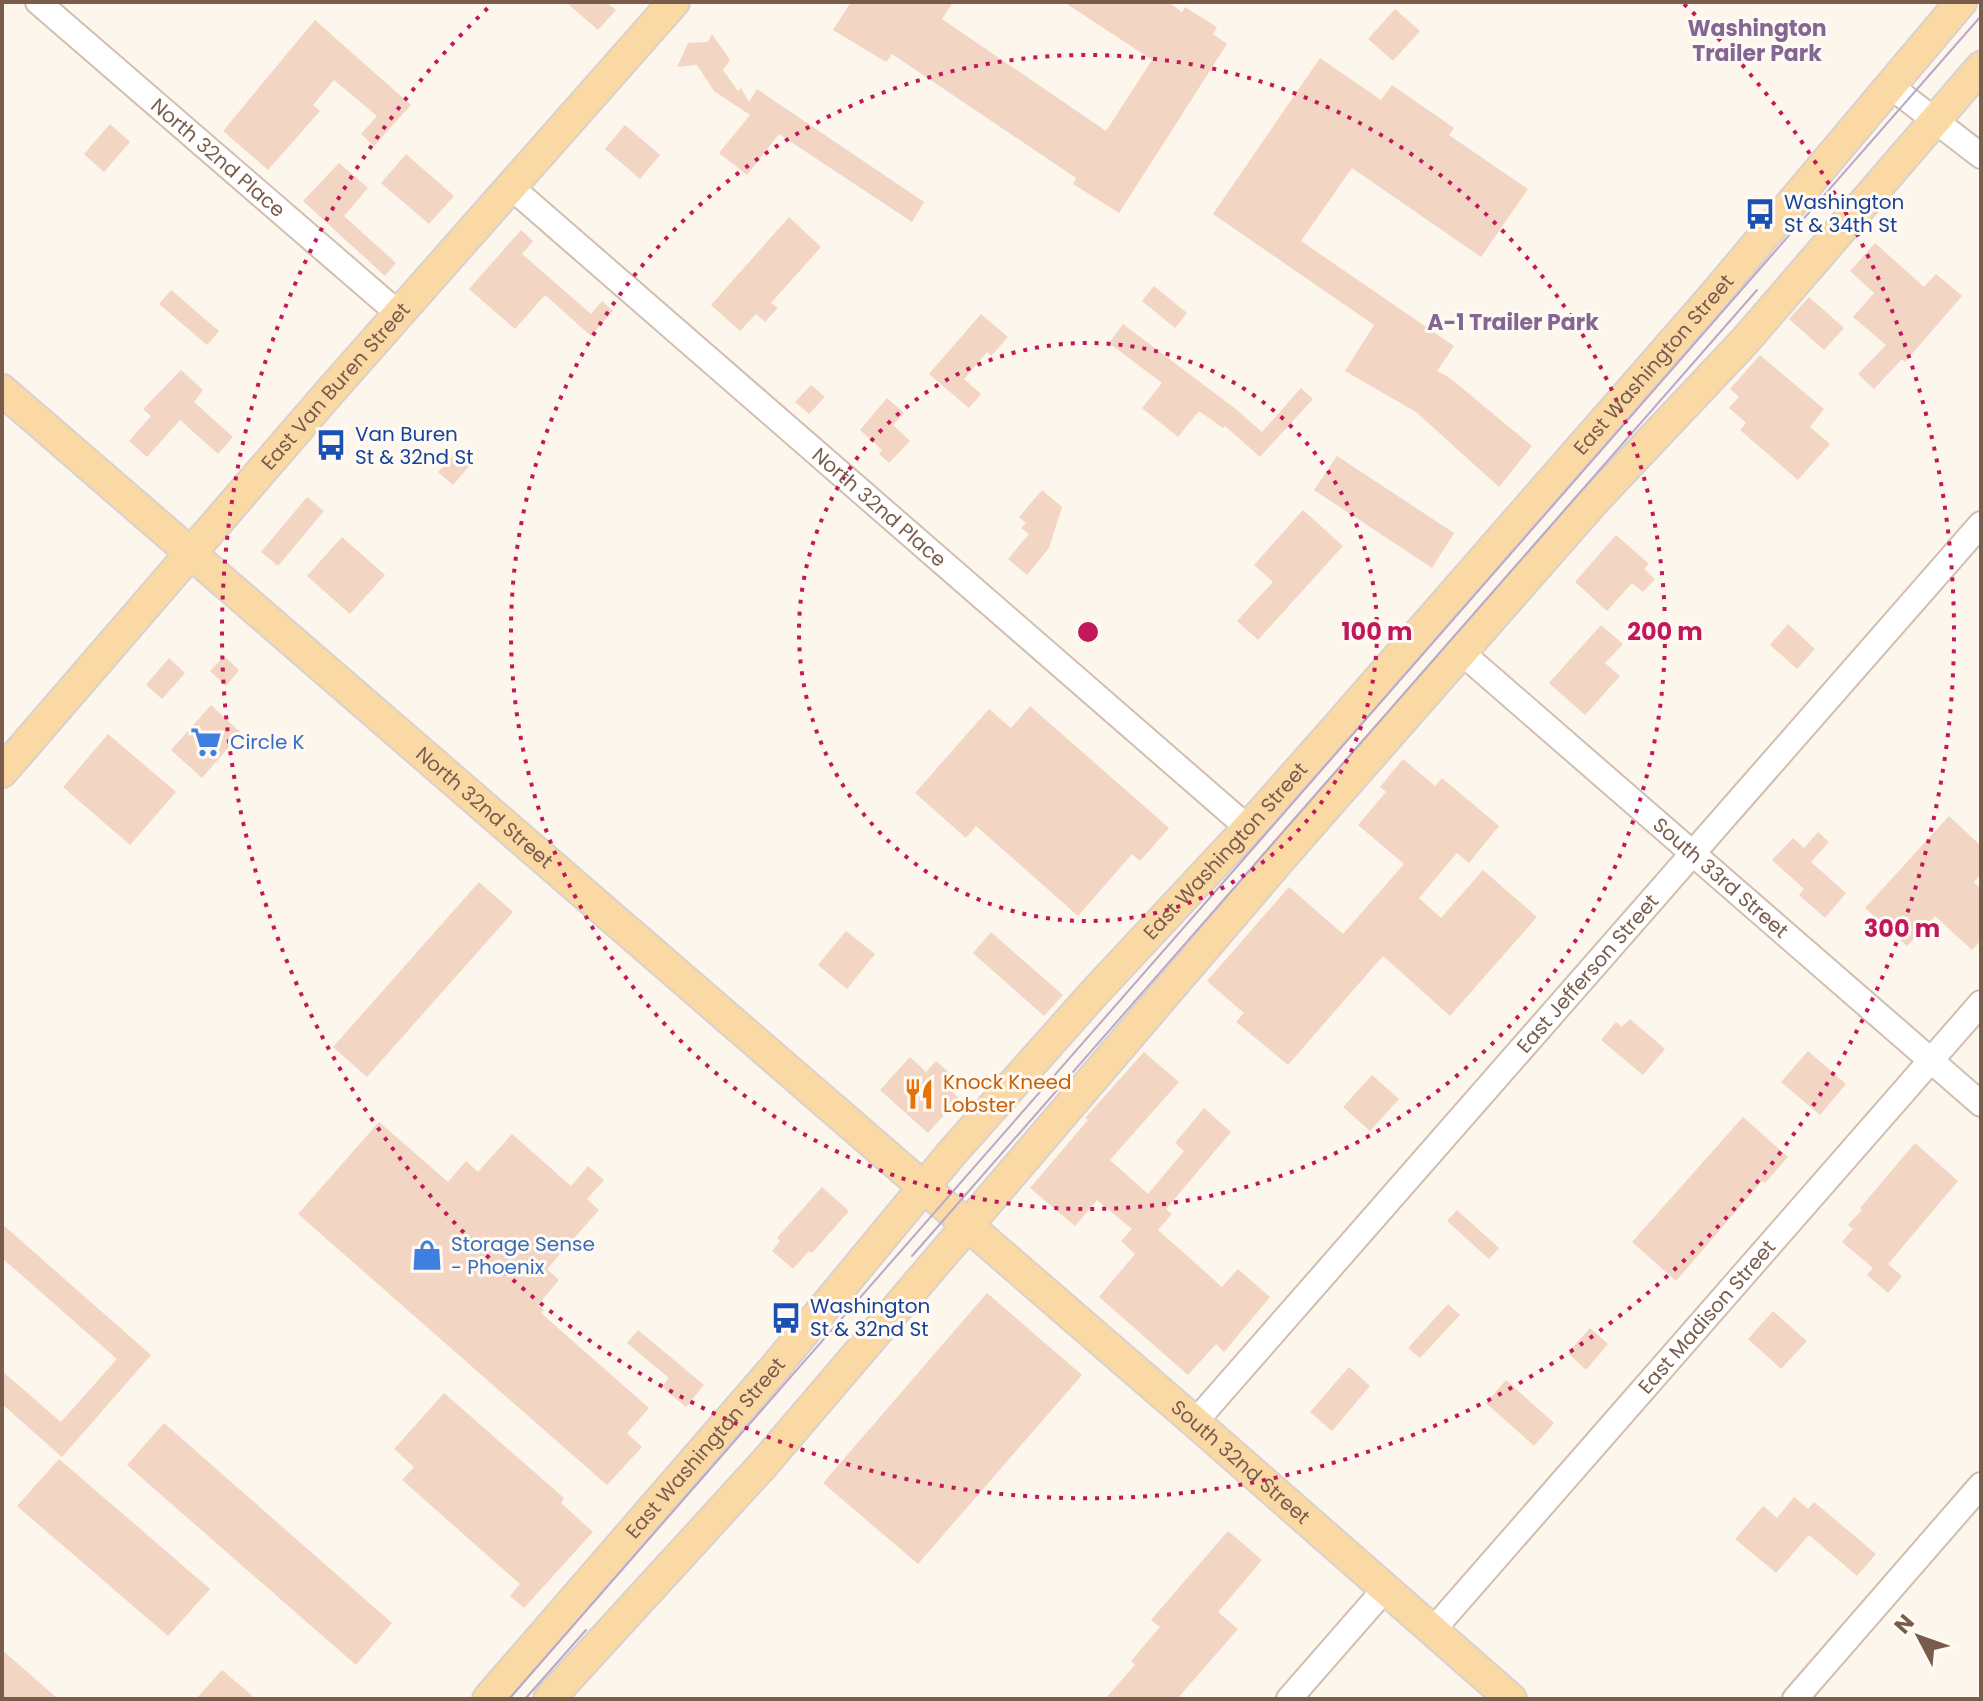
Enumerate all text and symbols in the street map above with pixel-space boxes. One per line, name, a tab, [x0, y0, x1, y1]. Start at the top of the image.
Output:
district label: Washington Trailer Park	[1687, 13, 1827, 69]
street label: North 32nd Place	[145, 92, 291, 224]
place label: Washington St & 34th St	[1784, 188, 1904, 239]
bus stop icon: Washington St & 34th St	[1743, 197, 1777, 231]
street label: East Washington Street	[1567, 268, 1740, 461]
street label: East Van Buren Street	[255, 296, 416, 476]
district label: A-1 Trailer Park	[1427, 307, 1599, 338]
place label: Van Buren St & 32nd St	[355, 420, 473, 471]
bus stop icon: Van Buren St & 32nd St	[314, 428, 348, 462]
street label: North 32nd Place	[806, 441, 952, 573]
text: 100 m	[1342, 615, 1412, 648]
text: 200 m	[1627, 615, 1703, 648]
centre of rings	[1074, 618, 1102, 646]
supermarket icon: Circle K	[189, 725, 223, 759]
place label: Circle K	[230, 728, 305, 756]
street label: North 32nd Street	[410, 740, 559, 875]
street label: East Washington Street	[1137, 756, 1314, 946]
street label: South 33rd Street	[1647, 811, 1794, 944]
street label: East Jefferson Street	[1510, 888, 1665, 1059]
text: 300 m	[1864, 912, 1940, 945]
place label: Knock Kneed Lobster	[943, 1068, 1071, 1119]
restaurant icon: Knock Kneed Lobster	[902, 1077, 936, 1111]
place label: Storage Sense - Phoenix	[451, 1230, 595, 1281]
street label: East Madison Street	[1632, 1234, 1782, 1400]
shop icon: Storage Sense - Phoenix	[410, 1238, 444, 1272]
place label: Washington St & 32nd St	[810, 1292, 930, 1343]
bus stop icon: Washington St & 32nd St	[769, 1301, 803, 1335]
street label: East Washington Street	[619, 1351, 792, 1545]
street label: South 32nd Street	[1165, 1393, 1316, 1531]
north arrow	[1879, 1597, 1959, 1677]
text: N	[1887, 1608, 1921, 1641]

